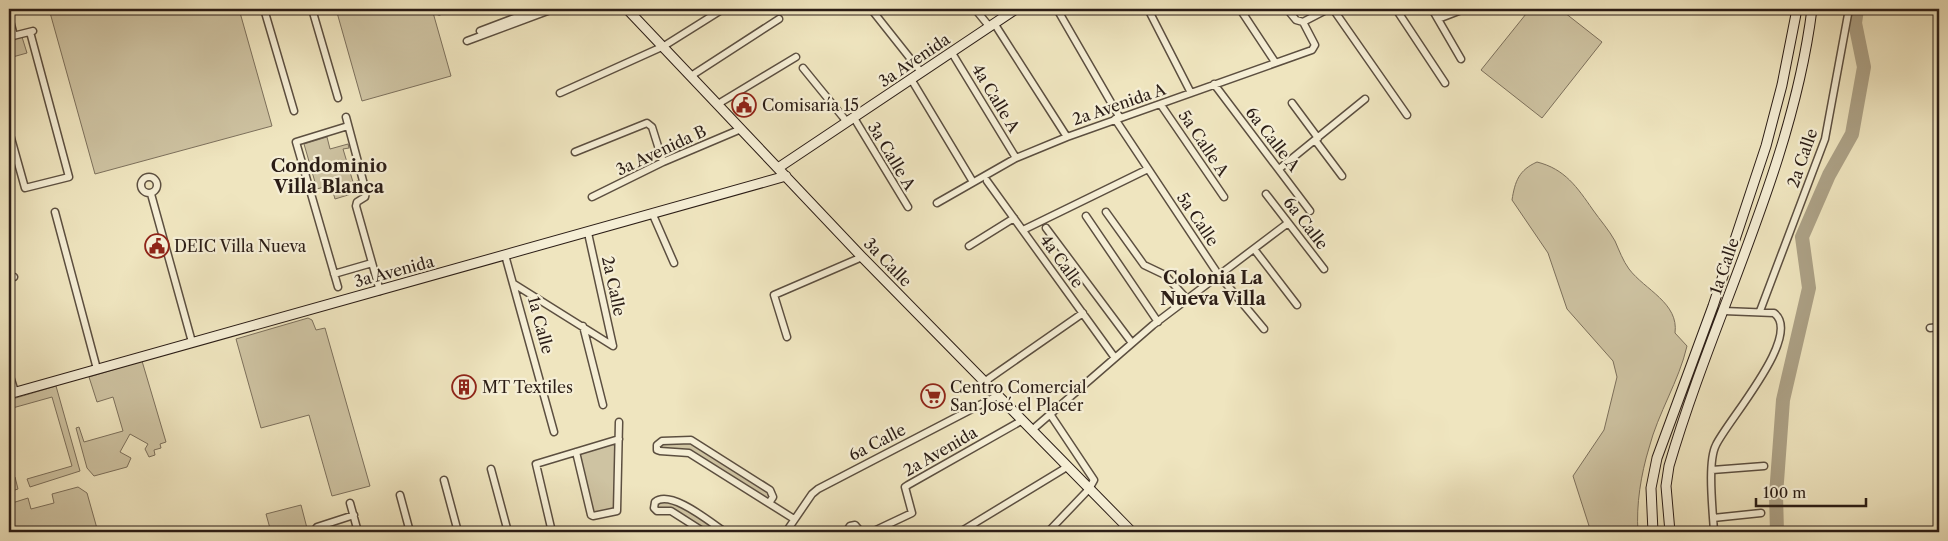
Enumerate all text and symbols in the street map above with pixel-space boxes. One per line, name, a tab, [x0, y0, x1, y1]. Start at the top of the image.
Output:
street label: 3a Avenida	[875, 29, 954, 91]
street label: 4a Calle A	[968, 60, 1025, 137]
street label: 2a Avenida A	[1070, 78, 1169, 129]
public building icon: Comisaría 15	[731, 92, 757, 118]
place label: Comisaría 15	[762, 95, 859, 115]
street label: 6a Calle A	[1242, 103, 1305, 176]
street label: 5a Calle A	[1174, 106, 1234, 181]
street label: 3a Calle A	[864, 118, 921, 195]
street label: 3a Avenida B	[613, 120, 709, 180]
street label: 2a Calle	[1783, 126, 1821, 190]
district label: Condominio Villa Blanca	[271, 155, 387, 198]
street label: 5a Calle	[1173, 188, 1223, 250]
street label: 6a Calle	[1279, 193, 1333, 253]
street label: 4a Calle	[1036, 230, 1088, 292]
public building icon: DEIC Villa Nueva	[144, 233, 170, 259]
street label: 3a Calle	[860, 233, 916, 291]
street label: 1a Calle	[1705, 235, 1743, 297]
place label: DEIC Villa Nueva	[174, 236, 307, 256]
street label: 3a Avenida	[352, 251, 437, 291]
street label: 2a Calle	[598, 254, 630, 318]
district label: Colonia La Nueva Villa	[1160, 267, 1266, 310]
street label: 1a Calle	[524, 294, 558, 356]
building icon: MT Textiles	[451, 374, 477, 400]
place label: MT Textiles	[482, 377, 573, 397]
place label: Centro Comercial San José el Placer	[950, 377, 1087, 415]
supermarket icon: Centro Comercial San José el Placer	[920, 383, 946, 409]
street label: 6a Calle	[845, 419, 909, 465]
street label: 2a Avenida	[899, 422, 981, 480]
scale bar	[1756, 476, 1866, 508]
text: 100 m	[1763, 483, 1806, 502]

